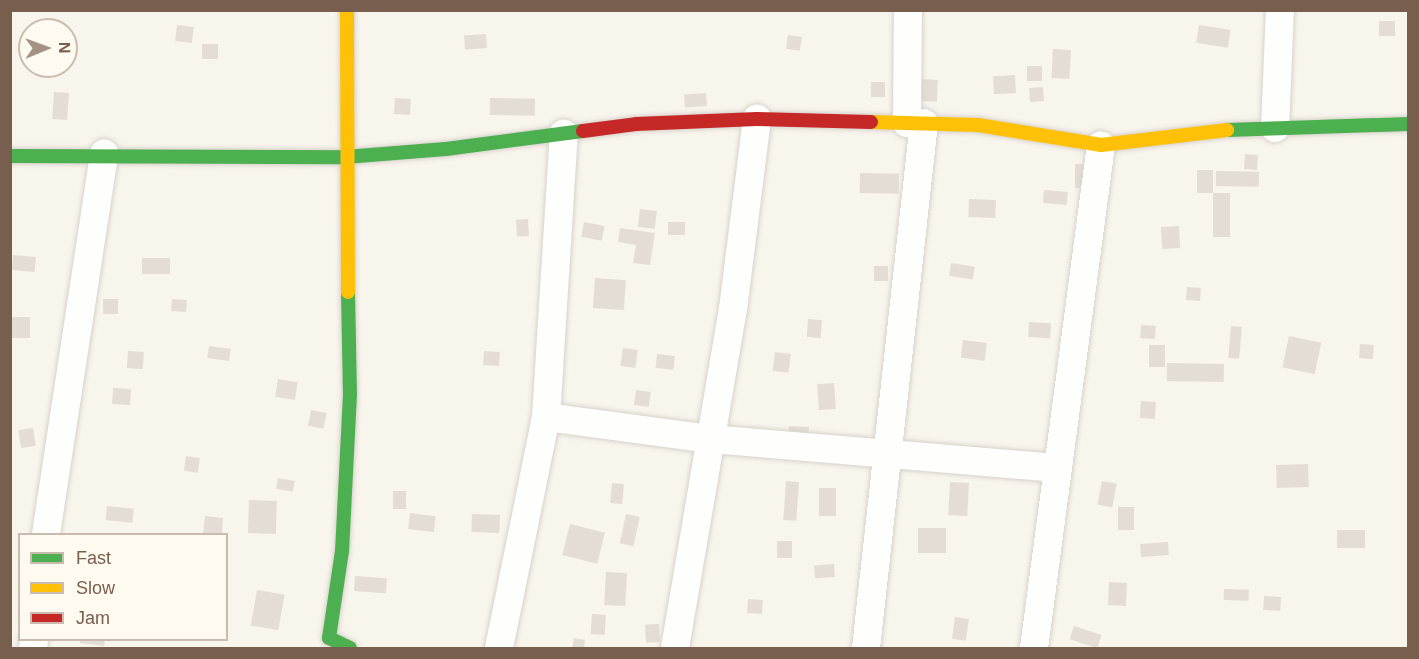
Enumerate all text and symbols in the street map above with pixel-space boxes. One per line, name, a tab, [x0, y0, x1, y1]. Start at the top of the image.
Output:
north arrow	[18, 18, 78, 78]
text: N	[56, 42, 73, 54]
legend	[18, 533, 228, 641]
text: Fast	[76, 548, 111, 568]
text: Slow	[76, 578, 115, 598]
text: Jam	[76, 608, 110, 628]

